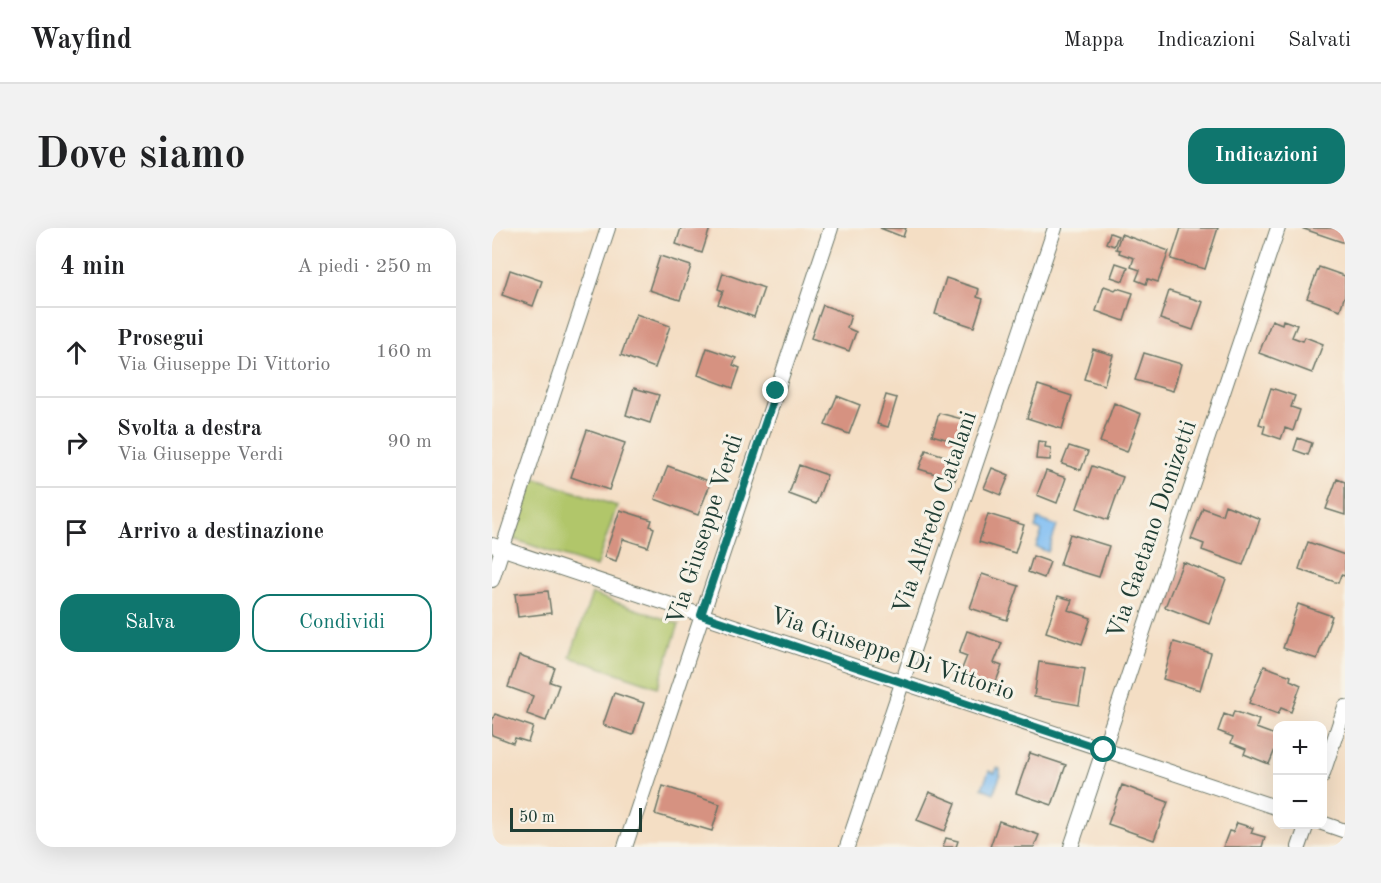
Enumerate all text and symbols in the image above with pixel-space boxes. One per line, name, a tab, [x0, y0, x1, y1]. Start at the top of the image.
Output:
text: Wayfind	[30, 27, 132, 55]
text: Mappa	[1064, 30, 1124, 51]
text: Indicazioni	[1157, 30, 1255, 51]
text: Salvati	[1288, 30, 1351, 51]
button: Indicazioni	[1188, 128, 1345, 184]
text: Dove siamo	[36, 135, 246, 177]
text: 4 min	[60, 254, 125, 280]
text: A piedi · 250 m	[297, 257, 432, 277]
text: Prosegui	[117, 328, 204, 350]
icon: ahead	[60, 336, 93, 369]
text: 160 m	[376, 342, 432, 362]
text: Via Giuseppe Di Vittorio	[117, 355, 330, 375]
route end	[762, 377, 788, 403]
street label: Via Alfredo Catalani	[890, 408, 982, 618]
text: Svolta a destra	[117, 418, 262, 440]
street label: Via Gaetano Donizetti	[1104, 418, 1202, 642]
icon: right	[60, 426, 93, 459]
text: 90 m	[387, 432, 432, 452]
street label: Via Giuseppe Verdi	[664, 432, 748, 628]
text: Via Giuseppe Verdi	[117, 445, 283, 465]
icon: arrive	[60, 516, 93, 549]
text: Arrivo a destinazione	[117, 521, 324, 543]
button: Salva	[60, 594, 240, 652]
button: Condividi	[252, 594, 432, 652]
street label: Via Giuseppe Di Vittorio	[767, 604, 1017, 706]
map controls	[1273, 721, 1327, 829]
button: +	[1273, 721, 1327, 775]
route start	[1090, 736, 1116, 762]
button: −	[1273, 775, 1327, 829]
scale bar	[510, 805, 642, 832]
text: 50 m	[519, 810, 555, 826]

